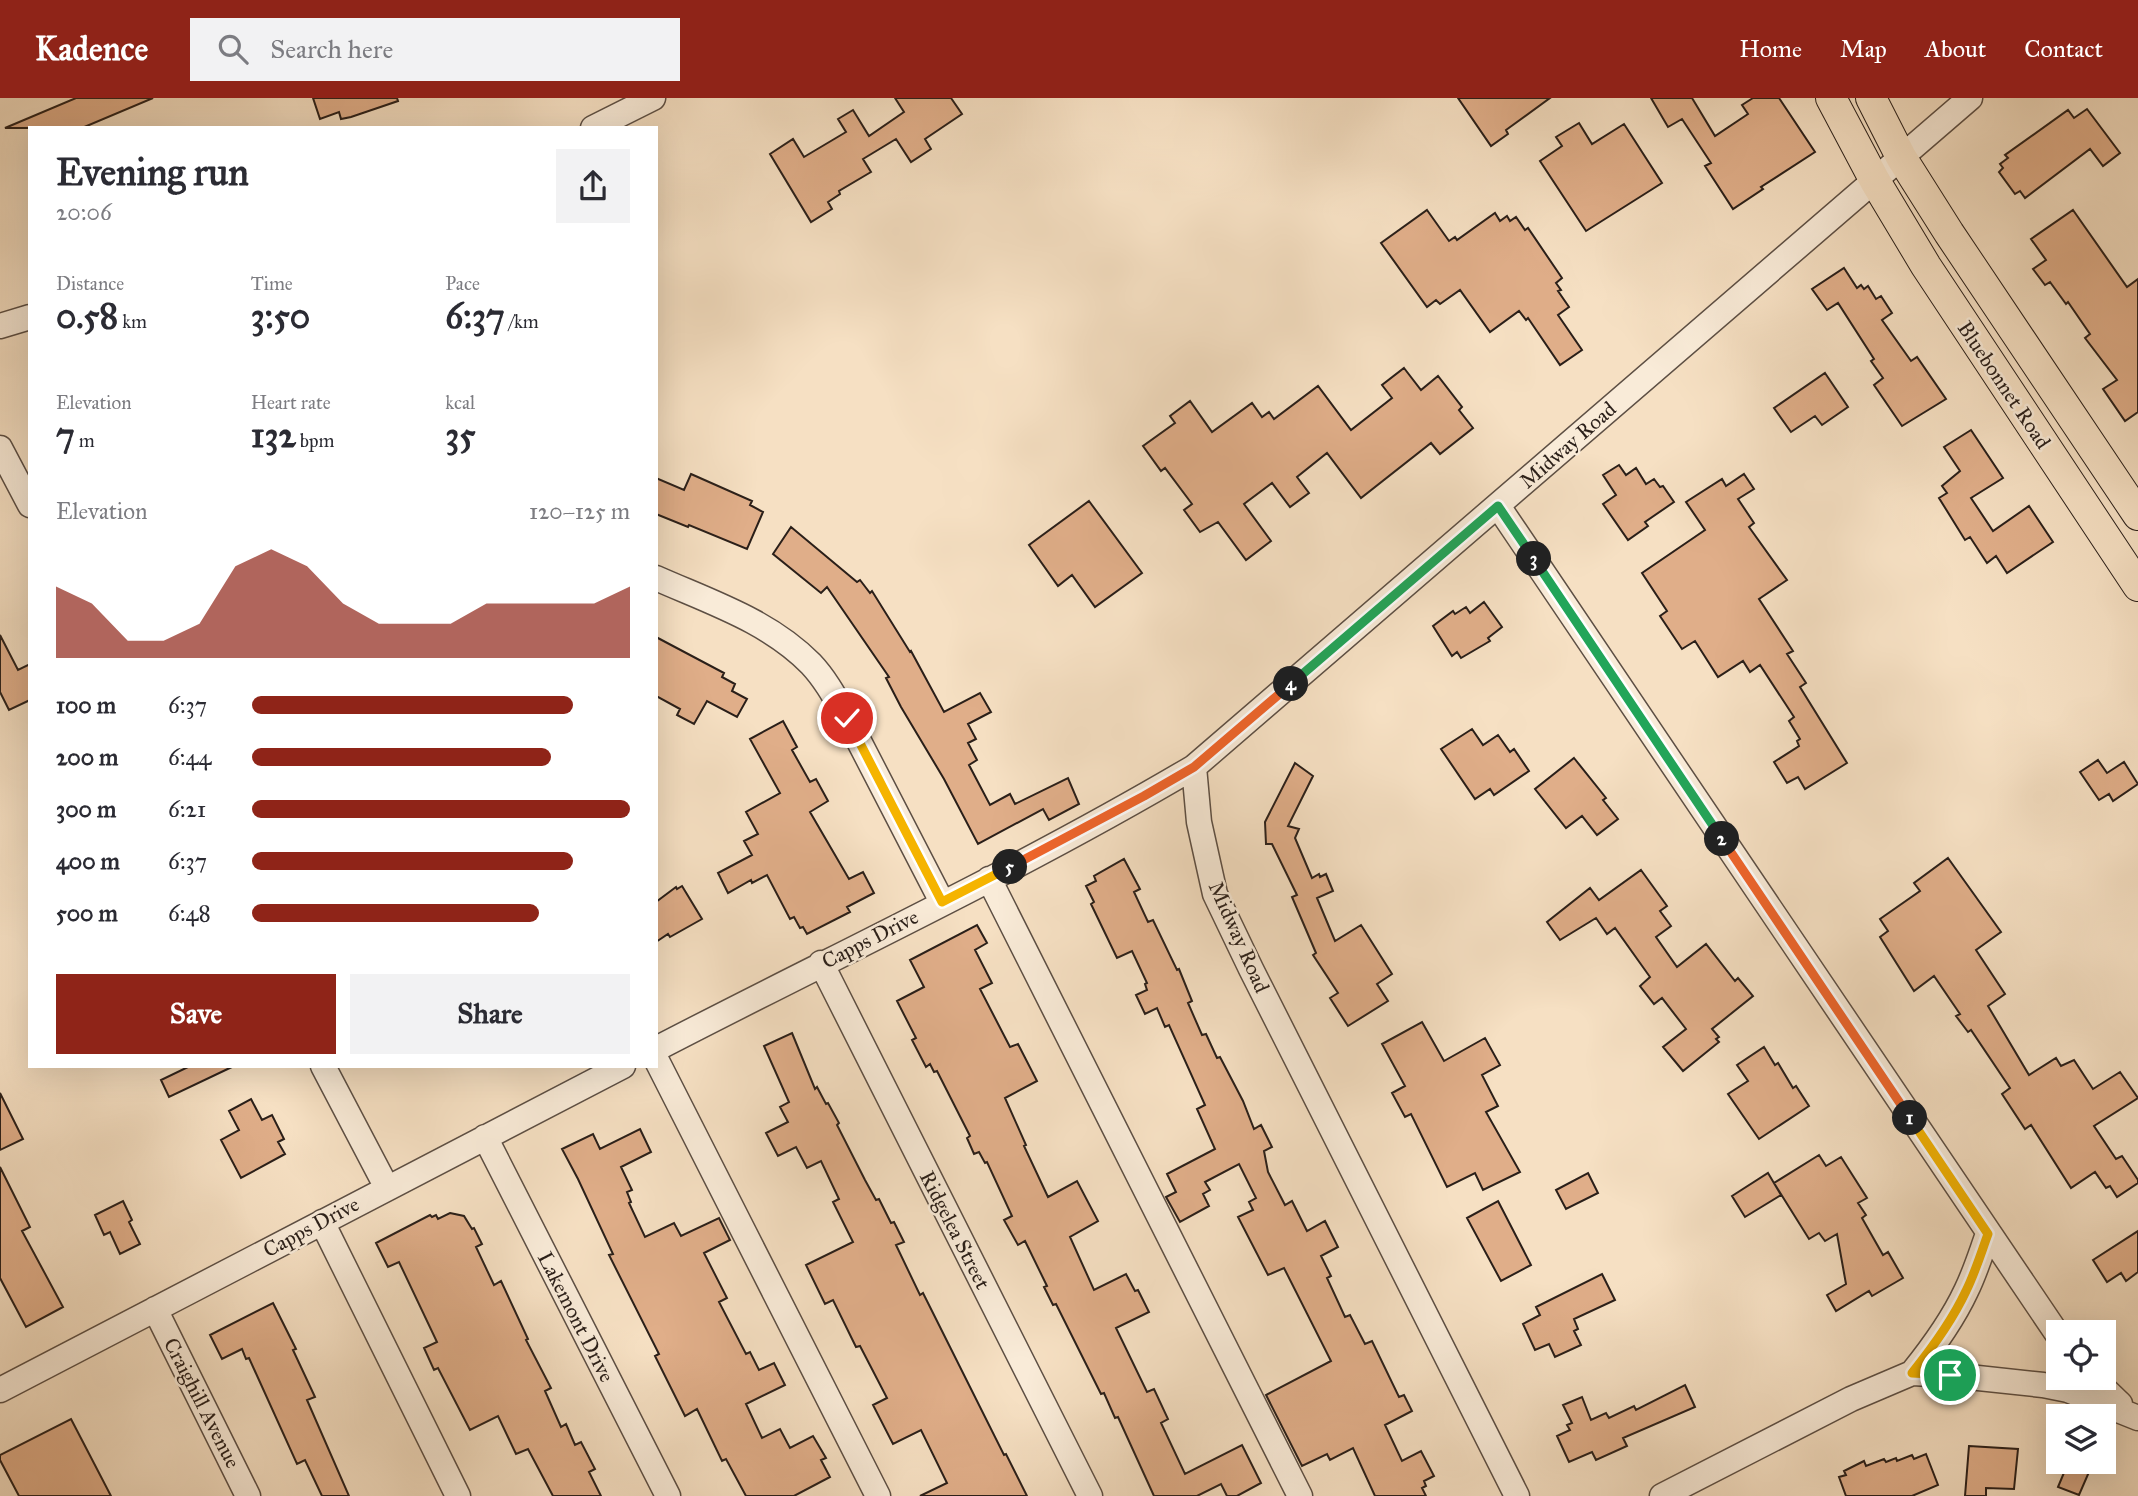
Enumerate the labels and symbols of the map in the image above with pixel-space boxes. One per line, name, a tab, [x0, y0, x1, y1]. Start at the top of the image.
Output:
street label: Bluebonnet Road	[1952, 316, 2057, 454]
street label: Midway Road	[1514, 396, 1622, 494]
pin: 3	[1516, 542, 1552, 576]
pin: 4	[1274, 666, 1308, 702]
pin	[817, 688, 877, 748]
pin: 2	[1704, 822, 1740, 856]
pin: 5	[992, 850, 1028, 884]
street label: Midway Road	[1203, 877, 1275, 997]
street label: Capps Drive	[817, 903, 923, 974]
pin: 1	[1892, 1100, 1927, 1136]
street label: Ridgelea Street	[914, 1166, 996, 1294]
street label: Capps Drive	[259, 1191, 364, 1263]
street label: Lakemont Drive	[532, 1247, 620, 1387]
street label: Craighill Avenue	[158, 1333, 246, 1473]
pin	[1920, 1345, 1980, 1405]

